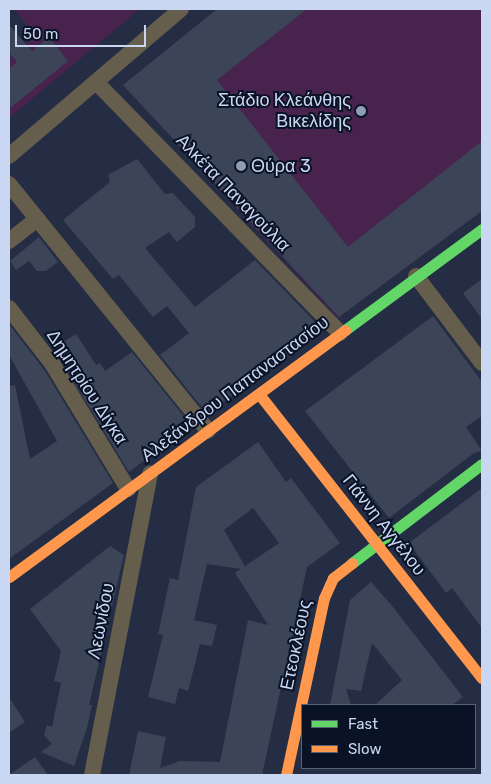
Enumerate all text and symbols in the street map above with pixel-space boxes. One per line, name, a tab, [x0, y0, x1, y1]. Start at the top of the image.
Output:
scale bar	[18, 15, 149, 47]
text: 50 m	[23, 25, 58, 43]
place label: Στάδιο Κλεάνθης Βικελίδης	[218, 90, 351, 132]
marker: Στάδιο Κλεάνθης Βικελίδης	[355, 105, 367, 117]
street label: Αλκέτα Παναγούλια	[171, 130, 295, 256]
place label: Θύρα 3	[251, 155, 311, 177]
marker: Θύρα 3	[235, 160, 247, 172]
street label: Αλεξάνδρου Παπαναστασίου	[137, 311, 333, 467]
street label: Δημητρίου Δίγκα	[42, 326, 132, 448]
street label: Γιάννη Αγγέλου	[338, 470, 430, 580]
street label: Λεωνίδου	[83, 581, 119, 661]
street label: Ετεοκλέους	[276, 598, 316, 692]
legend	[301, 704, 476, 769]
text: Fast	[348, 715, 378, 733]
text: Slow	[348, 740, 381, 758]

